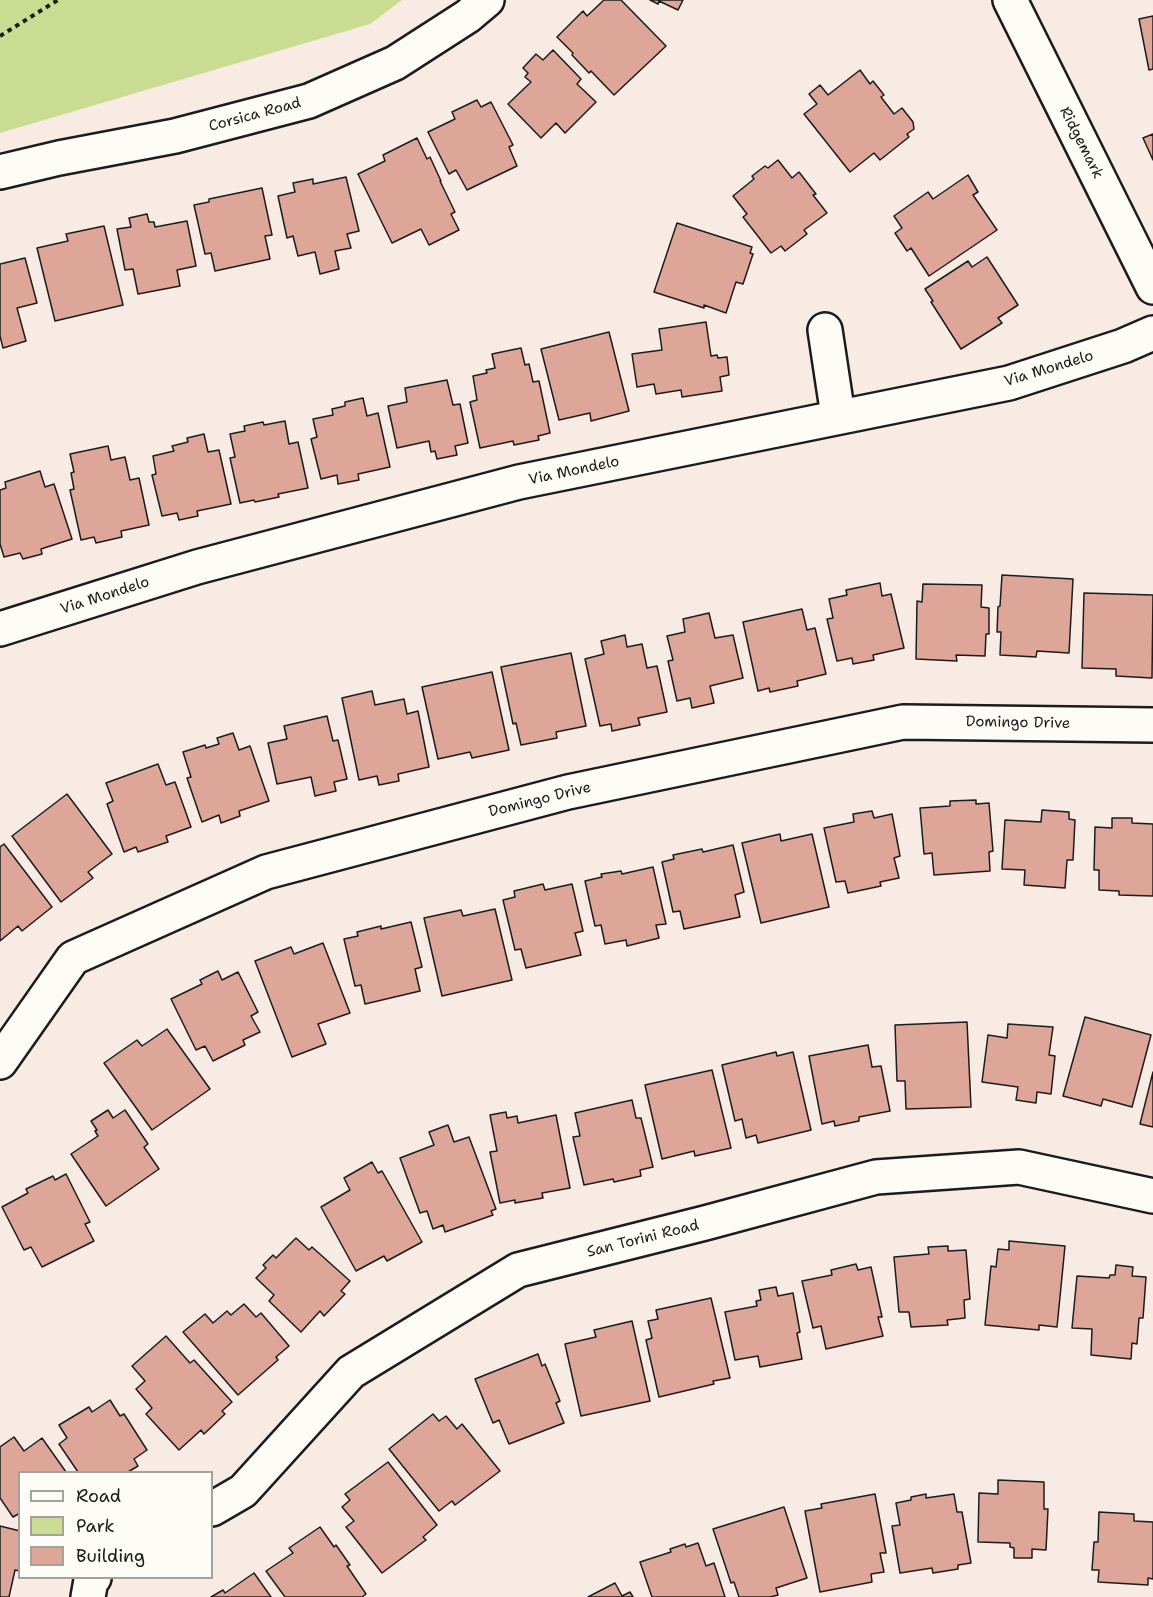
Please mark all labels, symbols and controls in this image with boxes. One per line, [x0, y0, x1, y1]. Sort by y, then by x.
street label: Corsica Road [207, 94, 303, 136]
street label: Ridgemark [1055, 104, 1107, 182]
street label: Via Mondelo [1002, 347, 1096, 391]
street label: Via Mondelo [527, 453, 621, 489]
street label: Via Mondelo [58, 573, 152, 619]
street label: Domingo Drive [965, 713, 1071, 733]
street label: Domingo Drive [487, 779, 593, 821]
street label: San Torini Road [585, 1216, 701, 1262]
legend [18, 1471, 213, 1579]
text: Road [76, 1484, 121, 1508]
text: Park [76, 1514, 115, 1538]
text: Building [76, 1544, 145, 1568]

